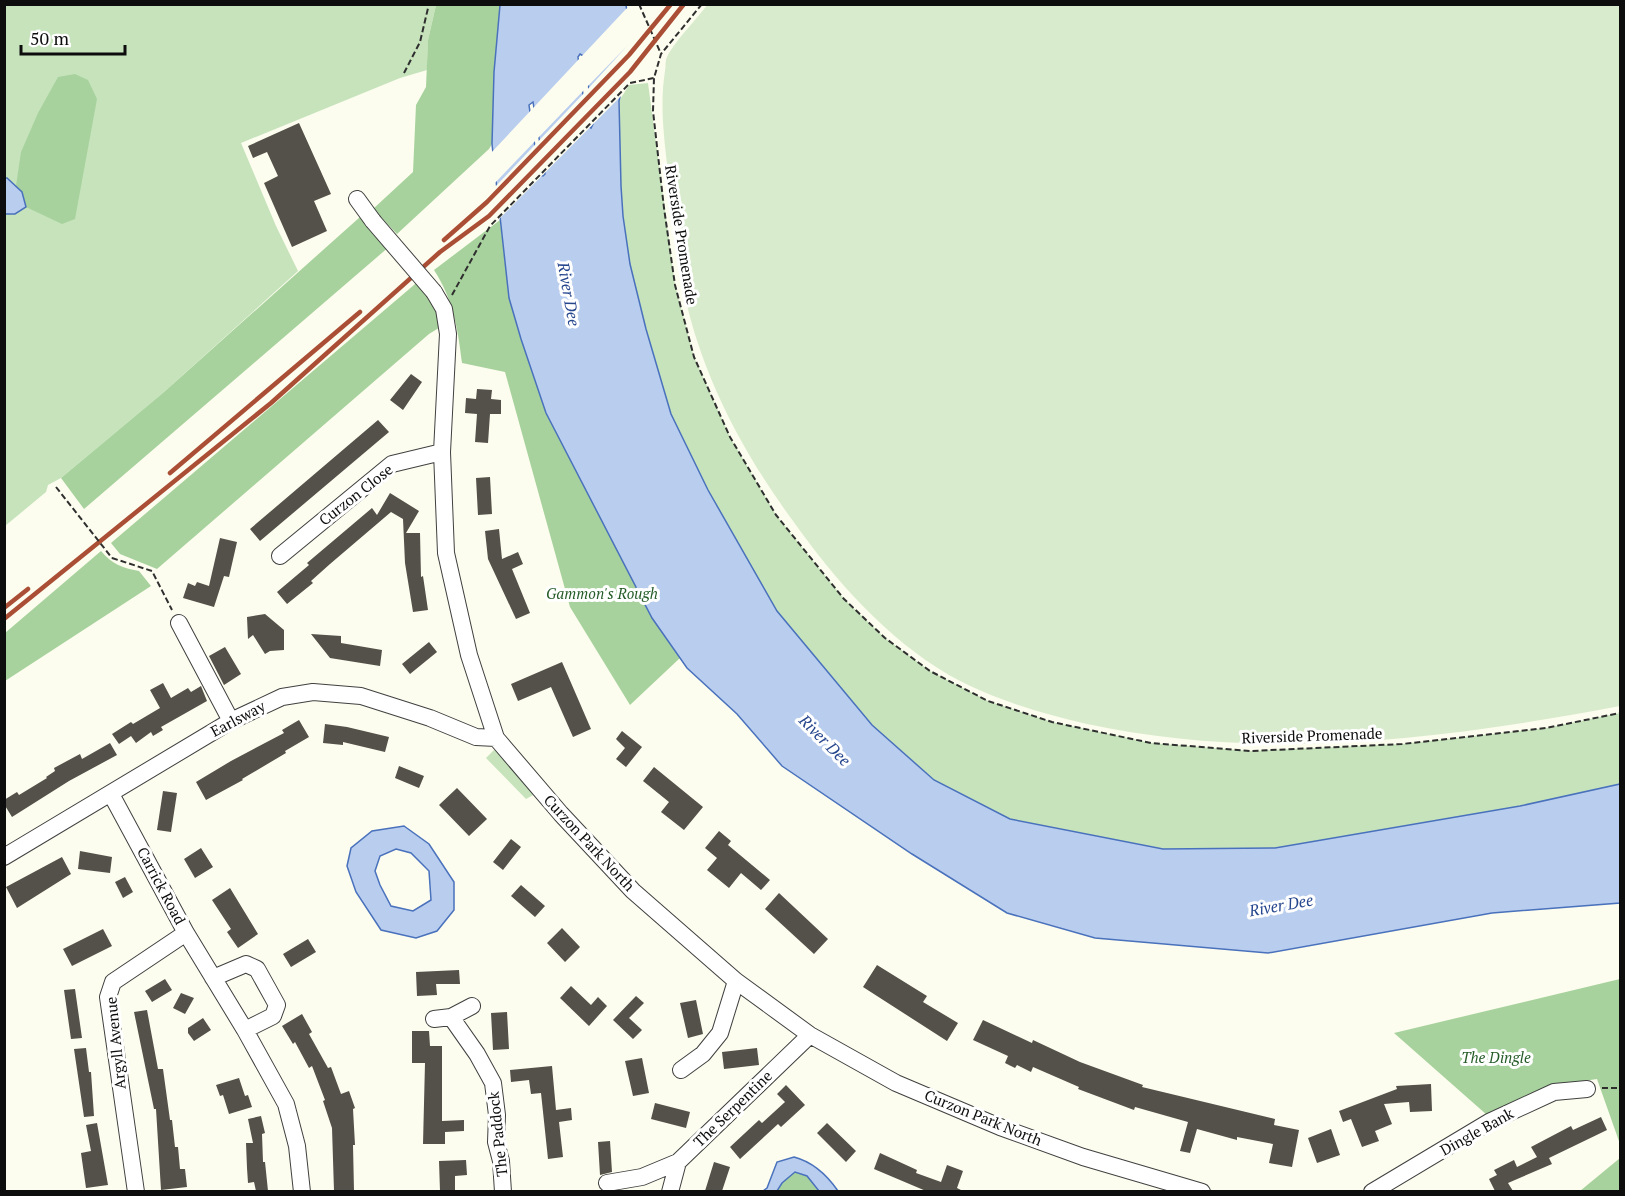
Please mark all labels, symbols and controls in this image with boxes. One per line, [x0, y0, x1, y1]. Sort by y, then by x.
scale bar [21, 18, 124, 56]
text: 50 m [30, 26, 70, 50]
street label: Riverside Promenade [661, 164, 703, 306]
water label: River Dee [552, 259, 585, 328]
street label: Curzon Close [314, 459, 396, 529]
park label: Gammon's Rough [546, 583, 658, 603]
street label: Earlsway [207, 695, 269, 741]
water label: River Dee [794, 709, 856, 771]
street label: Riverside Promenade [1241, 723, 1383, 747]
street label: Curzon Park North [540, 790, 640, 895]
street label: Carrick Road [133, 843, 191, 928]
water label: River Dee [1246, 889, 1315, 922]
street label: Argyll Avenue [100, 996, 130, 1090]
park label: The Dingle [1461, 1047, 1531, 1067]
street label: The Serpentine [689, 1066, 776, 1151]
street label: Curzon Park North [922, 1084, 1045, 1150]
street label: The Paddock [483, 1090, 511, 1178]
street label: Dingle Bank [1436, 1103, 1517, 1160]

